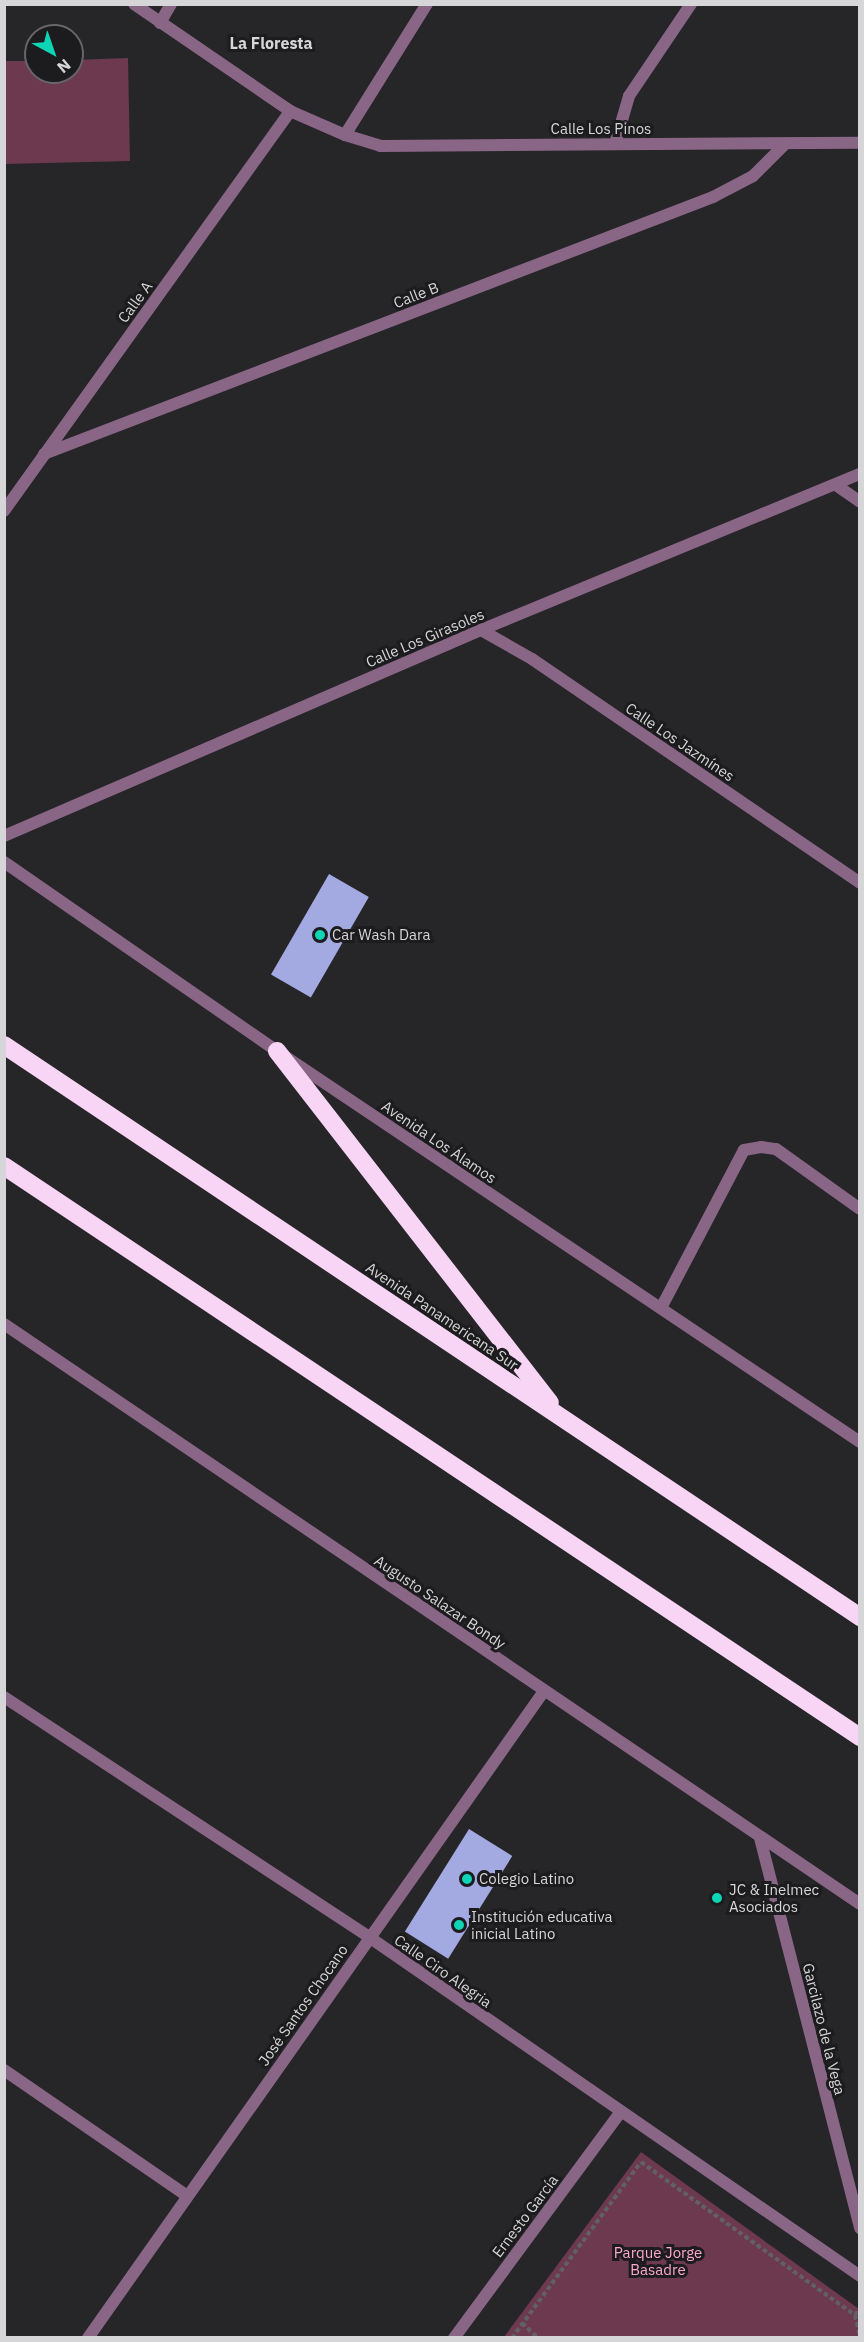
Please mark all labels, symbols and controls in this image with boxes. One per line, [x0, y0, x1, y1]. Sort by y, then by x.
north arrow [24, 24, 84, 84]
district label: La Floresta [229, 33, 313, 53]
text: N [53, 55, 75, 78]
street label: Calle Los Pinos [551, 120, 651, 138]
street label: Calle A [114, 278, 156, 326]
street label: Calle B [391, 278, 441, 312]
street label: Calle Los Girasoles [363, 605, 487, 671]
street label: Calle Los Jazmínes [622, 699, 738, 785]
place label: Car Wash Dara [332, 926, 430, 944]
marker: Car Wash Dara [313, 928, 327, 942]
street label: Avenida Los Álamos [378, 1097, 500, 1187]
street label: Avenida Panamericana Sur [362, 1258, 522, 1374]
street label: Augusto Salazar Bondy [371, 1551, 509, 1653]
place label: Colegio Latino [479, 1870, 574, 1888]
marker: Colegio Latino [460, 1872, 474, 1886]
place label: JC & Inelmec Asociados [729, 1880, 819, 1915]
marker: JC & Inelmec Asociados [710, 1891, 724, 1905]
place label: Institución educativa inicial Latino [471, 1907, 613, 1942]
marker: Institución educativa inicial Latino [452, 1918, 466, 1932]
street label: Calle Ciro Alegria [391, 1931, 495, 2011]
street label: José Santos Chocano [254, 1941, 352, 2069]
street label: Garcilazo de la Vega [799, 1961, 849, 2097]
street label: Ernesto García [488, 2171, 562, 2261]
park label: Parque Jorge Basadre [614, 2243, 702, 2278]

